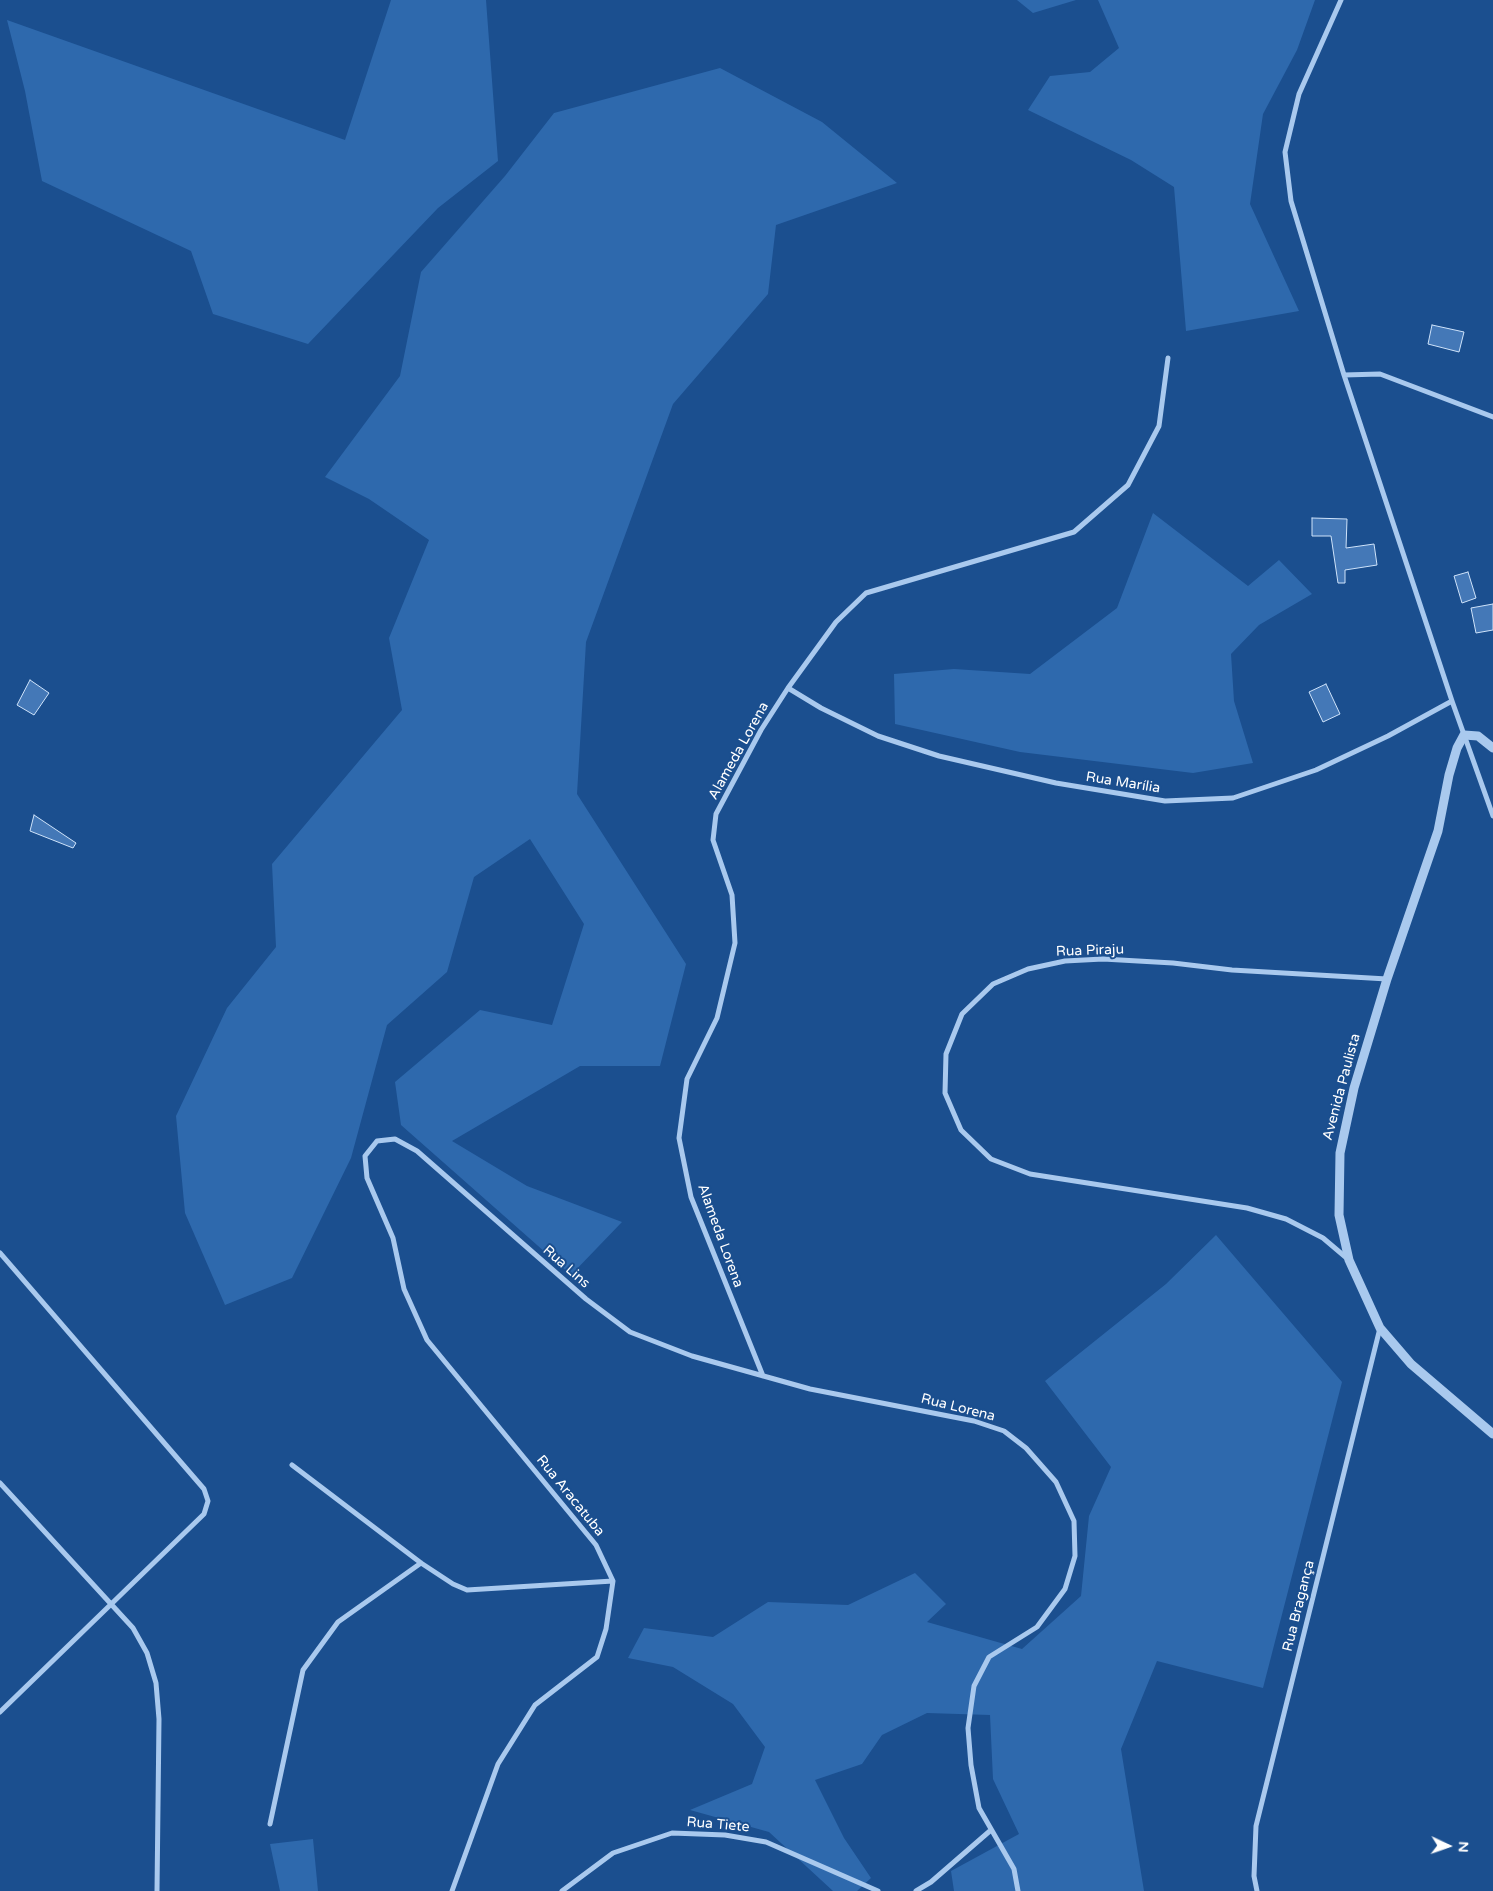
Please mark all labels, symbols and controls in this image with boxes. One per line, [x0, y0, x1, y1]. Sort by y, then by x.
street label: Alameda Lorena [705, 699, 773, 803]
street label: Rua Marília [1085, 769, 1161, 797]
street label: Rua Piraju [1056, 941, 1124, 961]
street label: Avenida Paulista [1320, 1032, 1364, 1142]
street label: Alameda Lorena [693, 1182, 747, 1290]
street label: Rua Lins [539, 1242, 593, 1292]
street label: Rua Lorena [919, 1391, 997, 1425]
street label: Rua Aracatuba [532, 1452, 608, 1540]
street label: Rua Bragança [1280, 1559, 1318, 1653]
street label: Rua Tiete [686, 1814, 750, 1836]
north arrow [1423, 1821, 1473, 1871]
text: N [1455, 1841, 1472, 1853]

